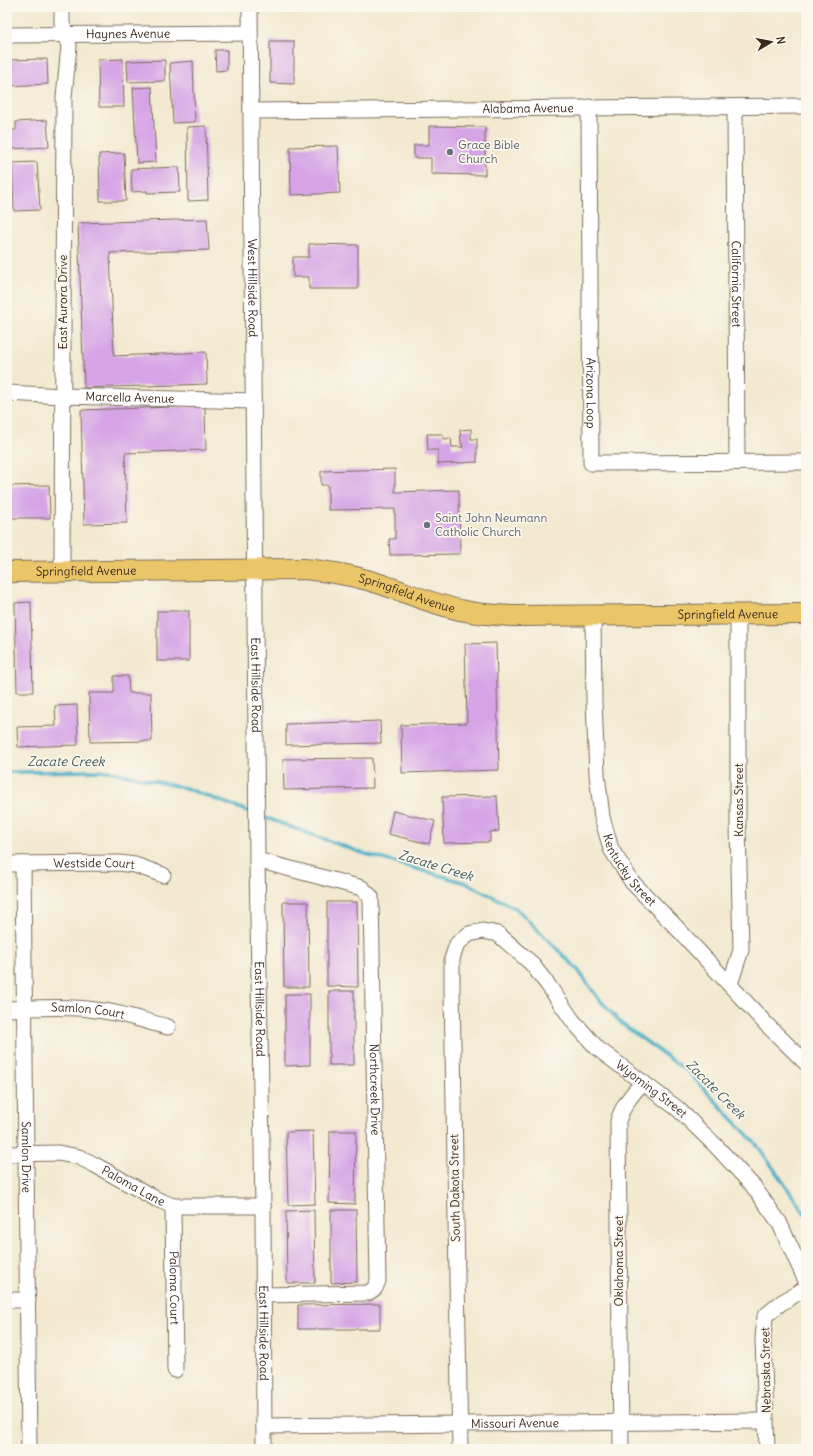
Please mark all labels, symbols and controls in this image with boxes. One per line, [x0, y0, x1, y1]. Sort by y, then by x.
north arrow [751, 22, 791, 62]
street label: Haynes Avenue [86, 26, 170, 41]
text: N [773, 35, 788, 45]
street label: Alabama Avenue [482, 100, 574, 116]
place label: Grace Bible Church [458, 137, 520, 166]
marker: Grace Bible Church [445, 147, 455, 157]
street label: West Hillside Road [245, 239, 261, 337]
street label: California Street [729, 240, 744, 328]
street label: East Aurora Drive [55, 254, 70, 350]
street label: Arizona Loop [583, 357, 599, 429]
street label: Marcella Avenue [85, 389, 175, 406]
place label: Saint John Neumann Catholic Church [435, 510, 547, 539]
marker: Saint John Neumann Catholic Church [422, 520, 432, 530]
street label: Springfield Avenue [36, 563, 136, 579]
street label: Springfield Avenue [357, 570, 457, 616]
street label: Springfield Avenue [677, 606, 778, 622]
street label: East Hillside Road [248, 637, 264, 733]
water label: Zacate Creek [28, 753, 106, 770]
street label: Kansas Street [731, 763, 746, 837]
street label: Kentucky Street [600, 832, 659, 909]
water label: Zacate Creek [397, 846, 476, 885]
street label: Westside Court [53, 855, 136, 872]
street label: East Hillside Road [252, 961, 268, 1057]
street label: Samlon Court [51, 1000, 126, 1022]
street label: Northcreek Drive [367, 1044, 383, 1136]
water label: Zacate Creek [682, 1056, 750, 1123]
street label: Wyoming Street [613, 1057, 691, 1121]
street label: Samlon Drive [19, 1121, 34, 1193]
street label: South Dakota Street [446, 1134, 463, 1242]
street label: Paloma Lane [99, 1162, 167, 1209]
street label: Oklahoma Street [611, 1216, 626, 1306]
street label: Paloma Court [167, 1251, 182, 1325]
street label: East Hillside Road [256, 1285, 272, 1381]
street label: Nebraska Street [757, 1327, 774, 1413]
street label: Missouri Avenue [471, 1415, 559, 1431]

